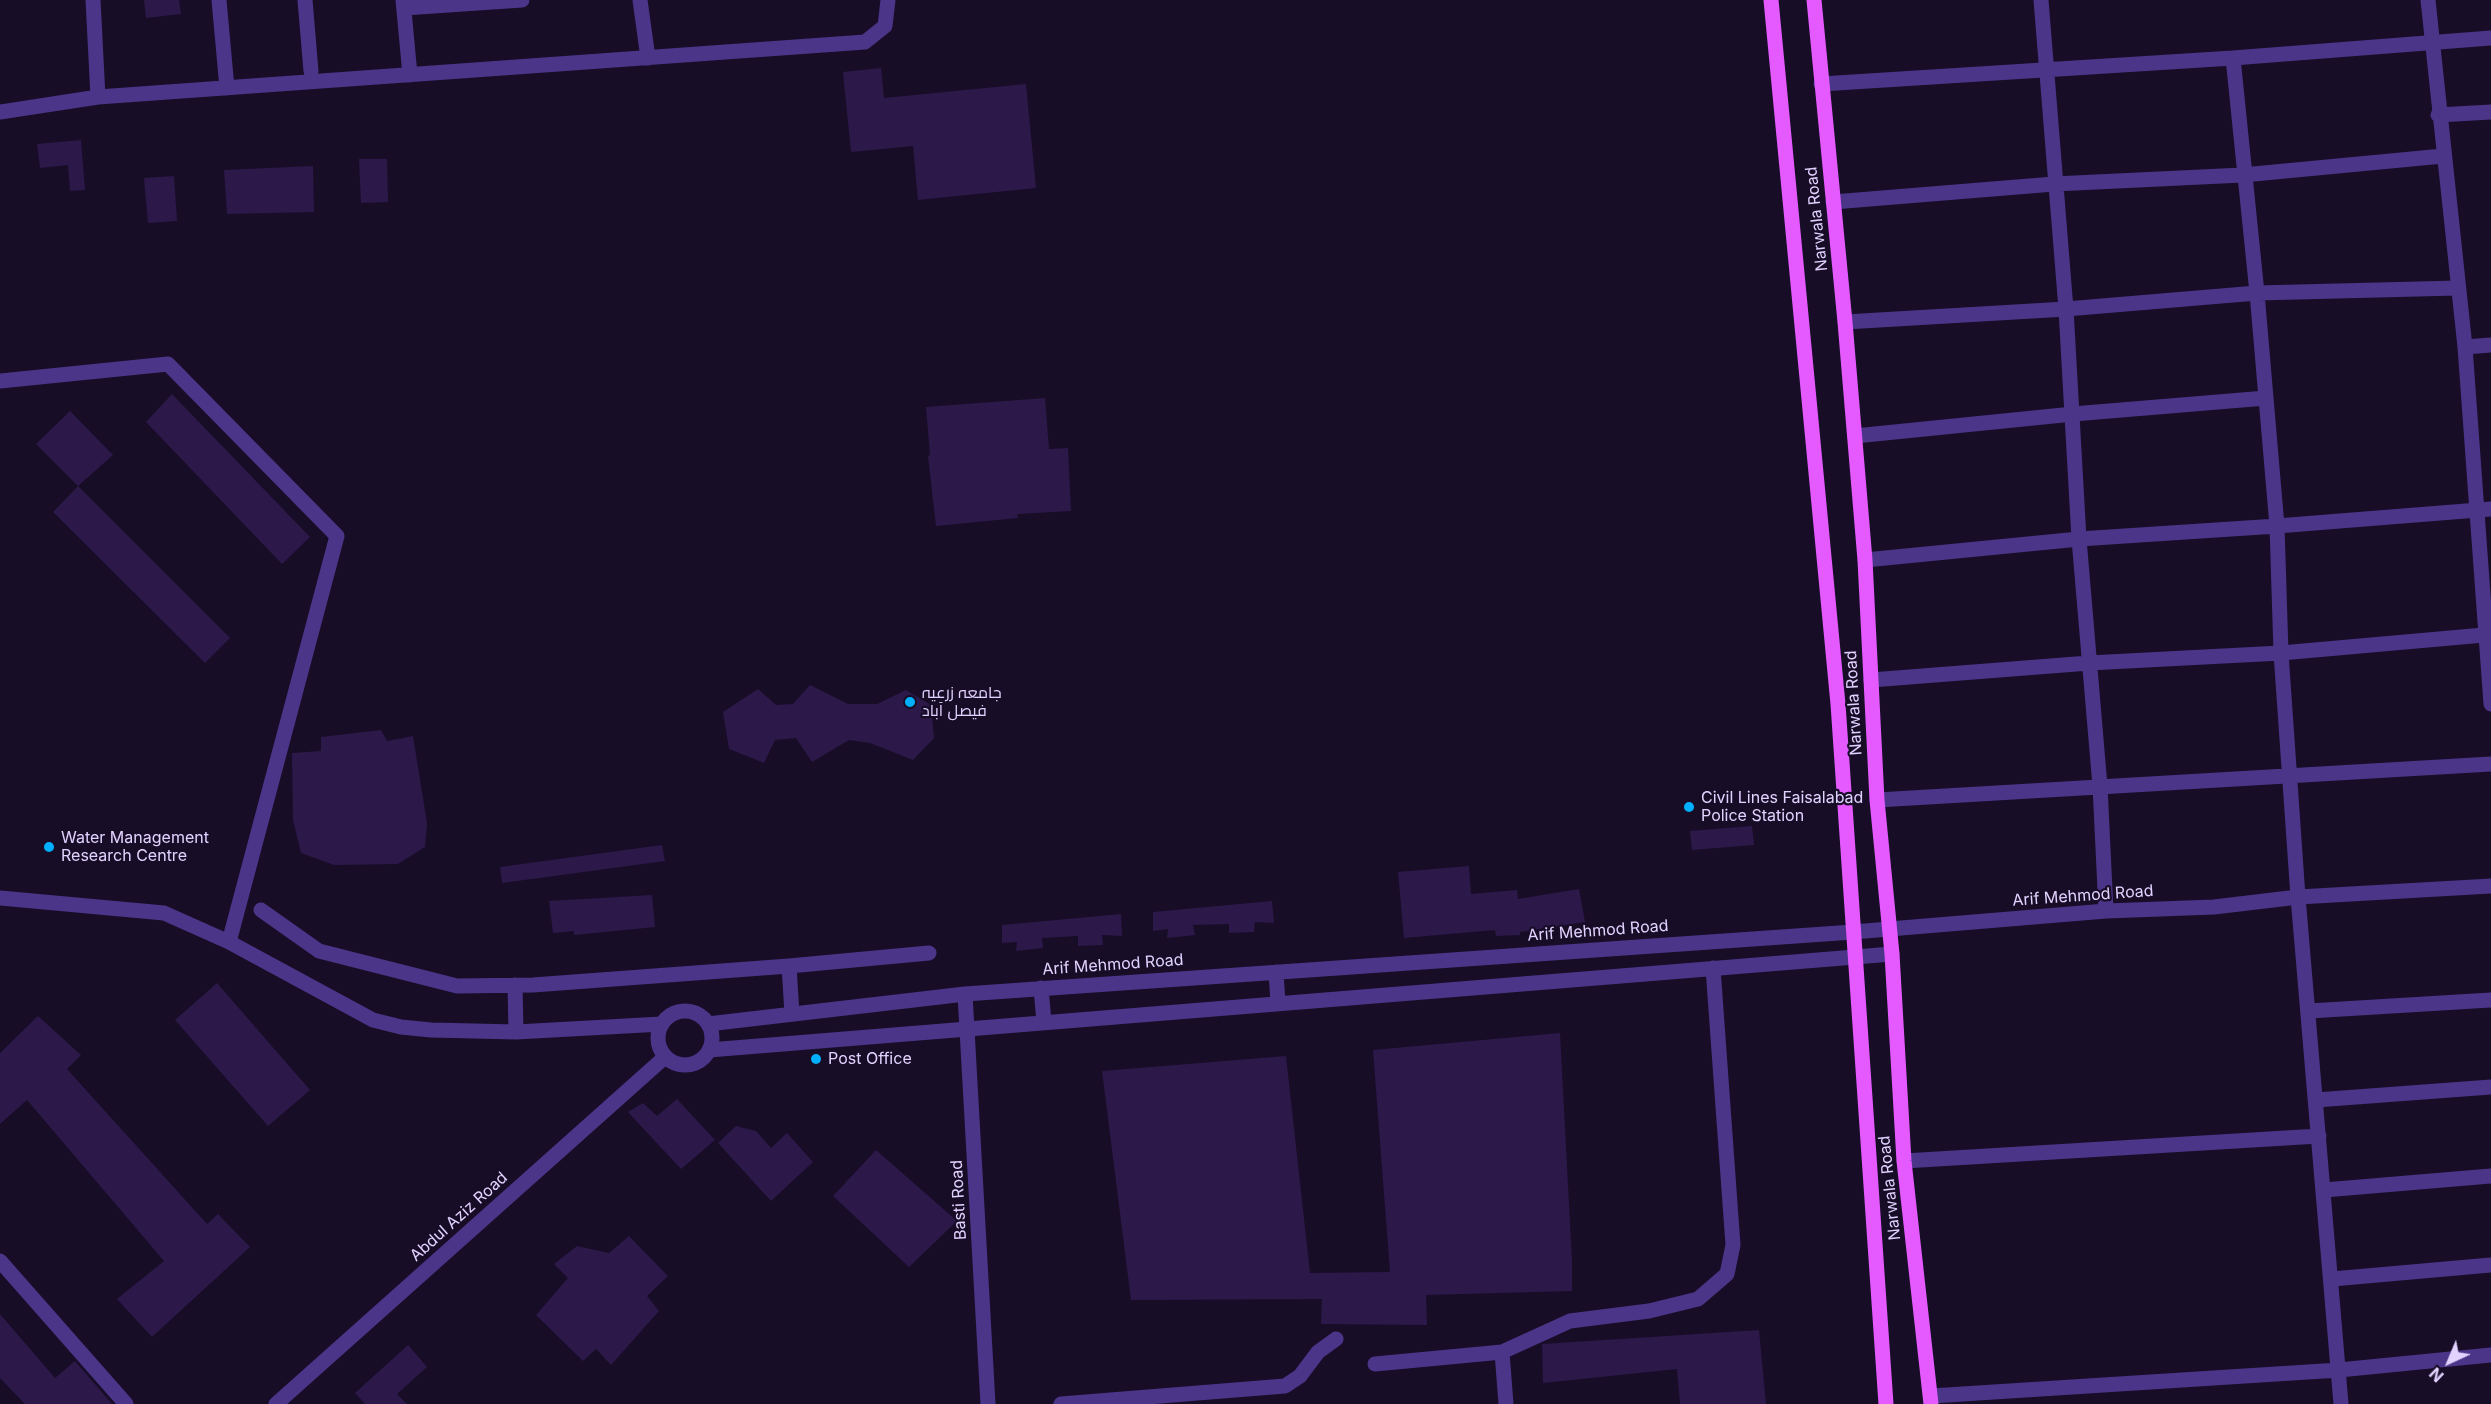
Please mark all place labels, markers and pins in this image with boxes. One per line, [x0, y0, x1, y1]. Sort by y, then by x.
place label: جامعہ زرعیہ فیصل آباد [922, 683, 1002, 721]
marker: جامعہ زرعیہ فیصل آباد [903, 695, 917, 709]
place label: Civil Lines Faisalabad Police Station [1701, 788, 1863, 826]
marker: Civil Lines Faisalabad Police Station [1682, 800, 1696, 814]
place label: Water Management Research Centre [61, 828, 209, 866]
marker: Water Management Research Centre [42, 840, 56, 854]
place label: Post Office [828, 1049, 912, 1069]
marker: Post Office [809, 1052, 823, 1066]

